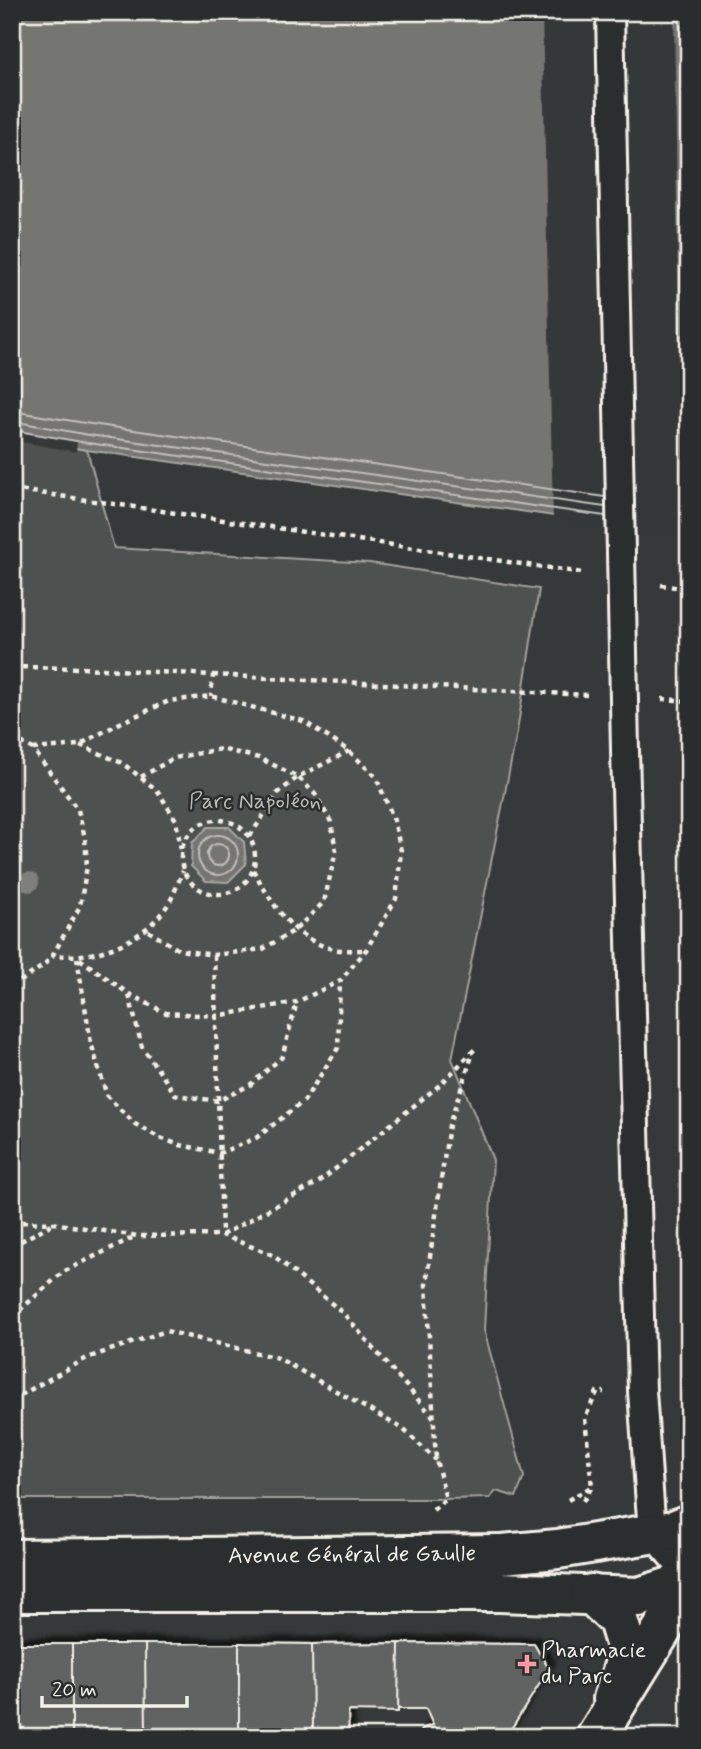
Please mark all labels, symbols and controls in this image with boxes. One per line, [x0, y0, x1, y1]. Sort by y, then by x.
park label: Parc Napoléon [189, 787, 321, 817]
street label: Avenue Général de Gaulle [228, 1539, 476, 1572]
place label: Pharmacie du Parc [541, 1636, 646, 1692]
marker: Pharmacie du Parc [519, 1656, 535, 1672]
scale bar [42, 1665, 187, 1709]
text: 20 m [52, 1676, 97, 1704]

